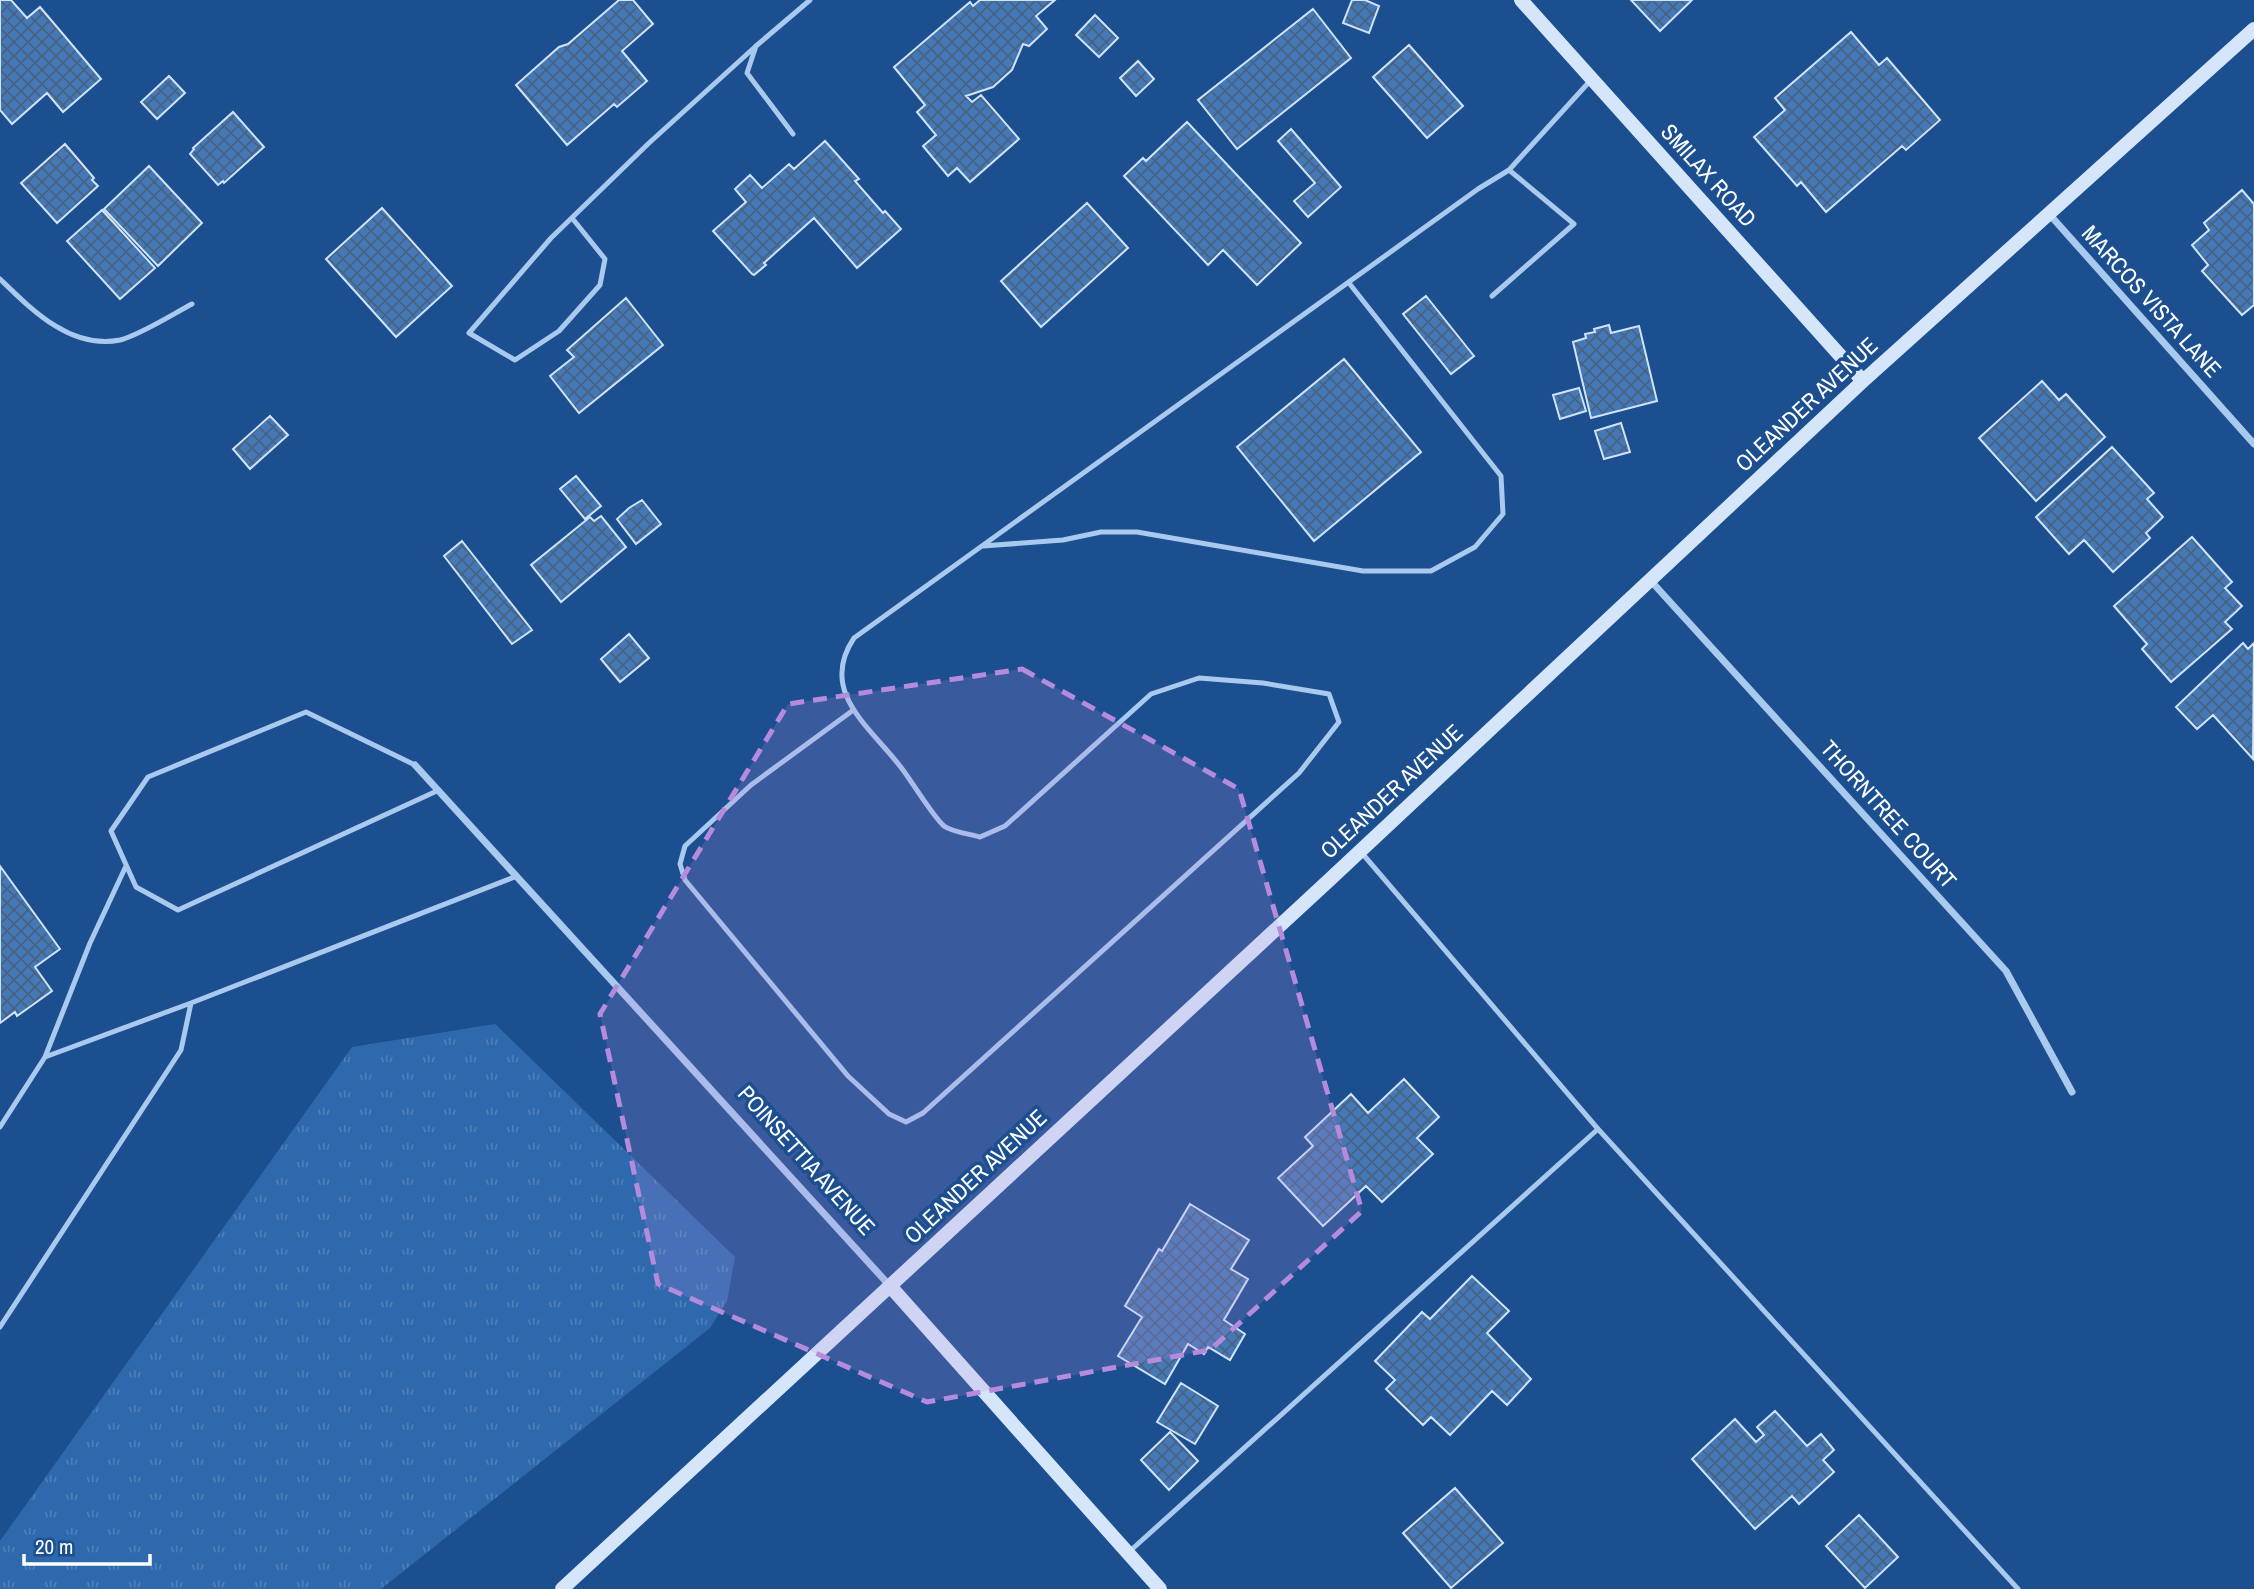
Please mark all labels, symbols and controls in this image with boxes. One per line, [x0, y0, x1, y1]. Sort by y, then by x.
street label: SMILAX ROAD [1654, 117, 1764, 233]
street label: MARCOS VISTA LANE [2075, 218, 2229, 384]
street label: OLEANDER AVENUE [1728, 330, 1884, 478]
street label: OLEANDER AVENUE [1313, 717, 1469, 865]
street label: THORNTREE COURT [1814, 733, 1964, 895]
street label: POINSETTIA AVENUE [731, 1078, 883, 1242]
street label: OLEANDER AVENUE [897, 1102, 1053, 1250]
scale bar [24, 1522, 150, 1566]
text: 20 m [35, 1532, 73, 1561]

